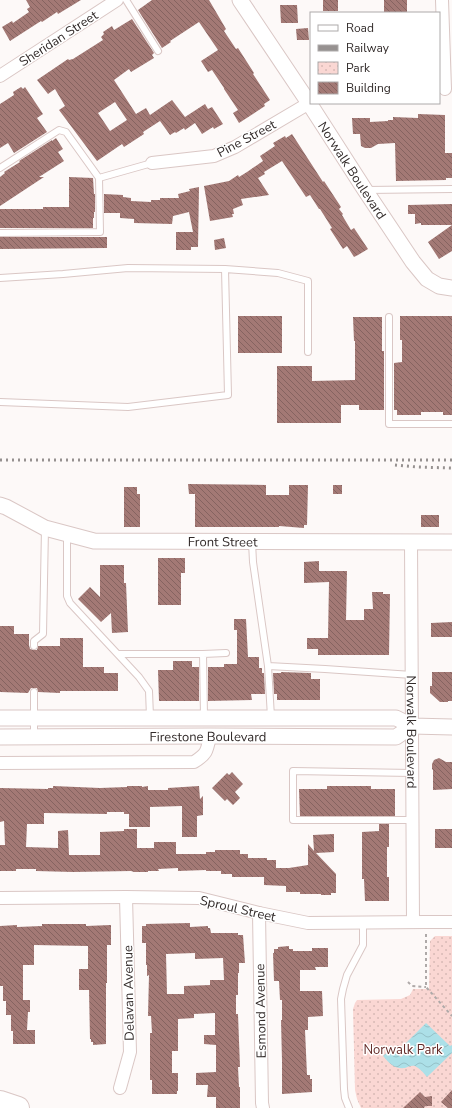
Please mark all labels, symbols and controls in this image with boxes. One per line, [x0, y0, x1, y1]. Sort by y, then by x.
street label: Sheridan Street [16, 6, 102, 71]
legend [310, 12, 440, 104]
text: Road [346, 20, 374, 36]
text: Railway [346, 40, 390, 56]
text: Park [346, 60, 371, 76]
text: Building [346, 80, 391, 96]
street label: Pine Street [214, 116, 280, 162]
street label: Norwalk Boulevard [313, 118, 390, 223]
street label: Front Street [188, 533, 258, 551]
street label: Norwalk Boulevard [402, 675, 420, 789]
street label: Firestone Boulevard [150, 728, 266, 746]
street label: Sproul Street [198, 892, 278, 927]
street label: Delavan Avenue [119, 945, 139, 1041]
street label: Esmond Avenue [251, 963, 271, 1058]
park label: Norwalk Park [363, 1041, 443, 1059]

